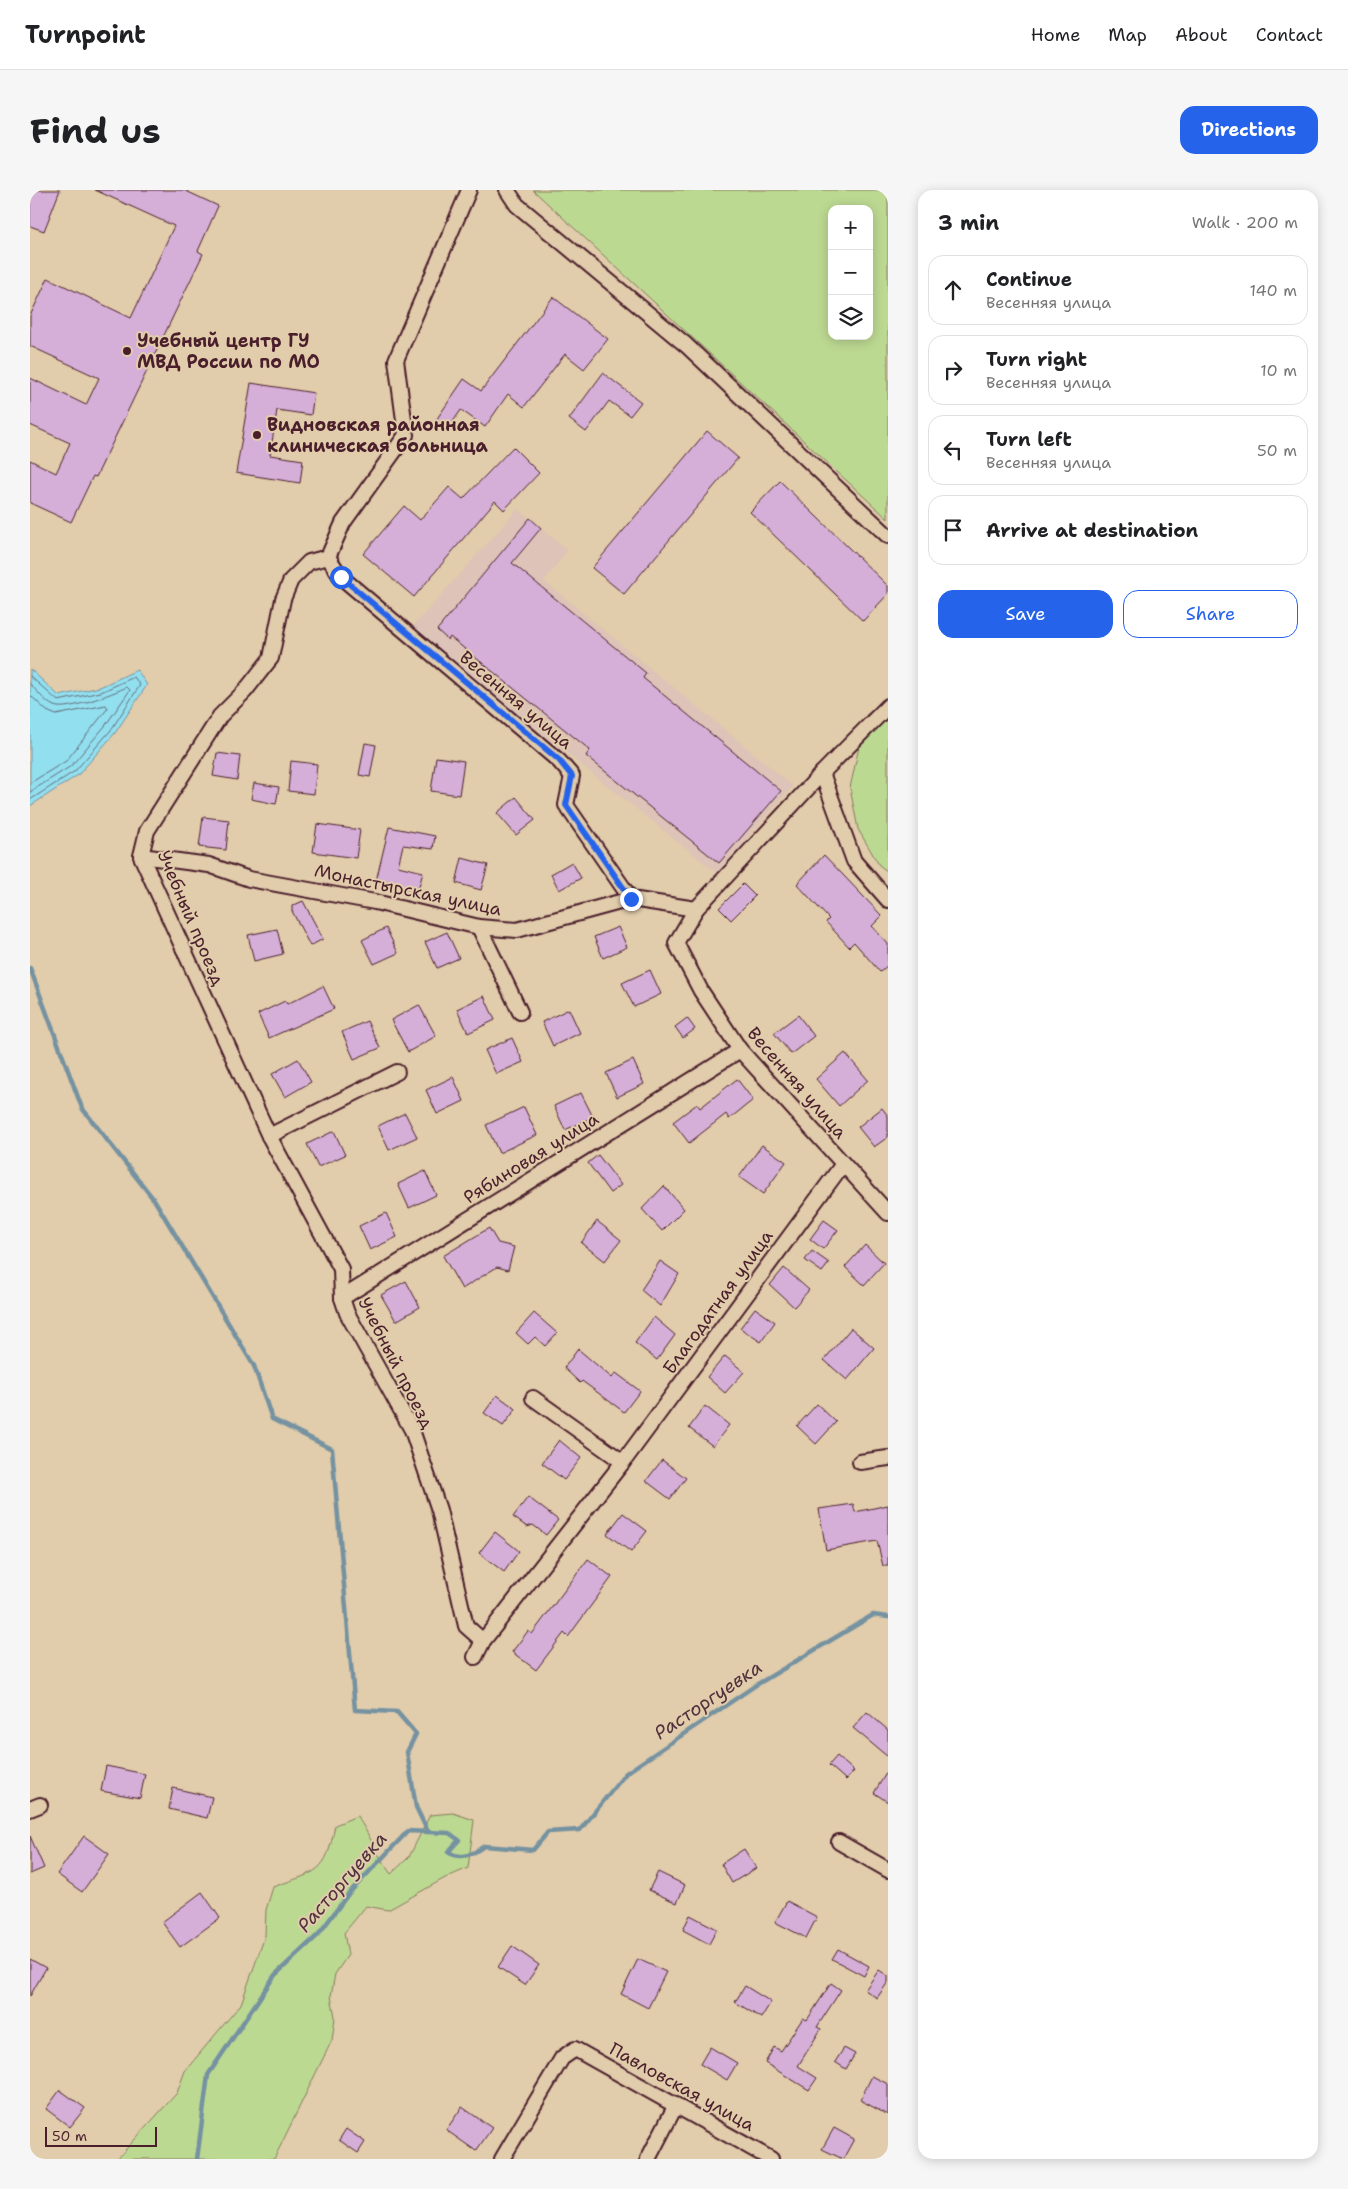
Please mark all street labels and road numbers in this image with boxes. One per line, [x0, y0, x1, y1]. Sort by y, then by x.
street label: Весенняя улица [454, 646, 578, 754]
street label: Учебный проезд [152, 847, 231, 990]
street label: Монастырская улица [312, 858, 504, 922]
street label: Весенняя улица [742, 1022, 852, 1144]
street label: Рябиновая улица [459, 1107, 603, 1209]
street label: Благодатная улица [657, 1225, 779, 1379]
street label: Учебный проезд [352, 1293, 440, 1433]
street label: Павловская улица [605, 2037, 759, 2137]

